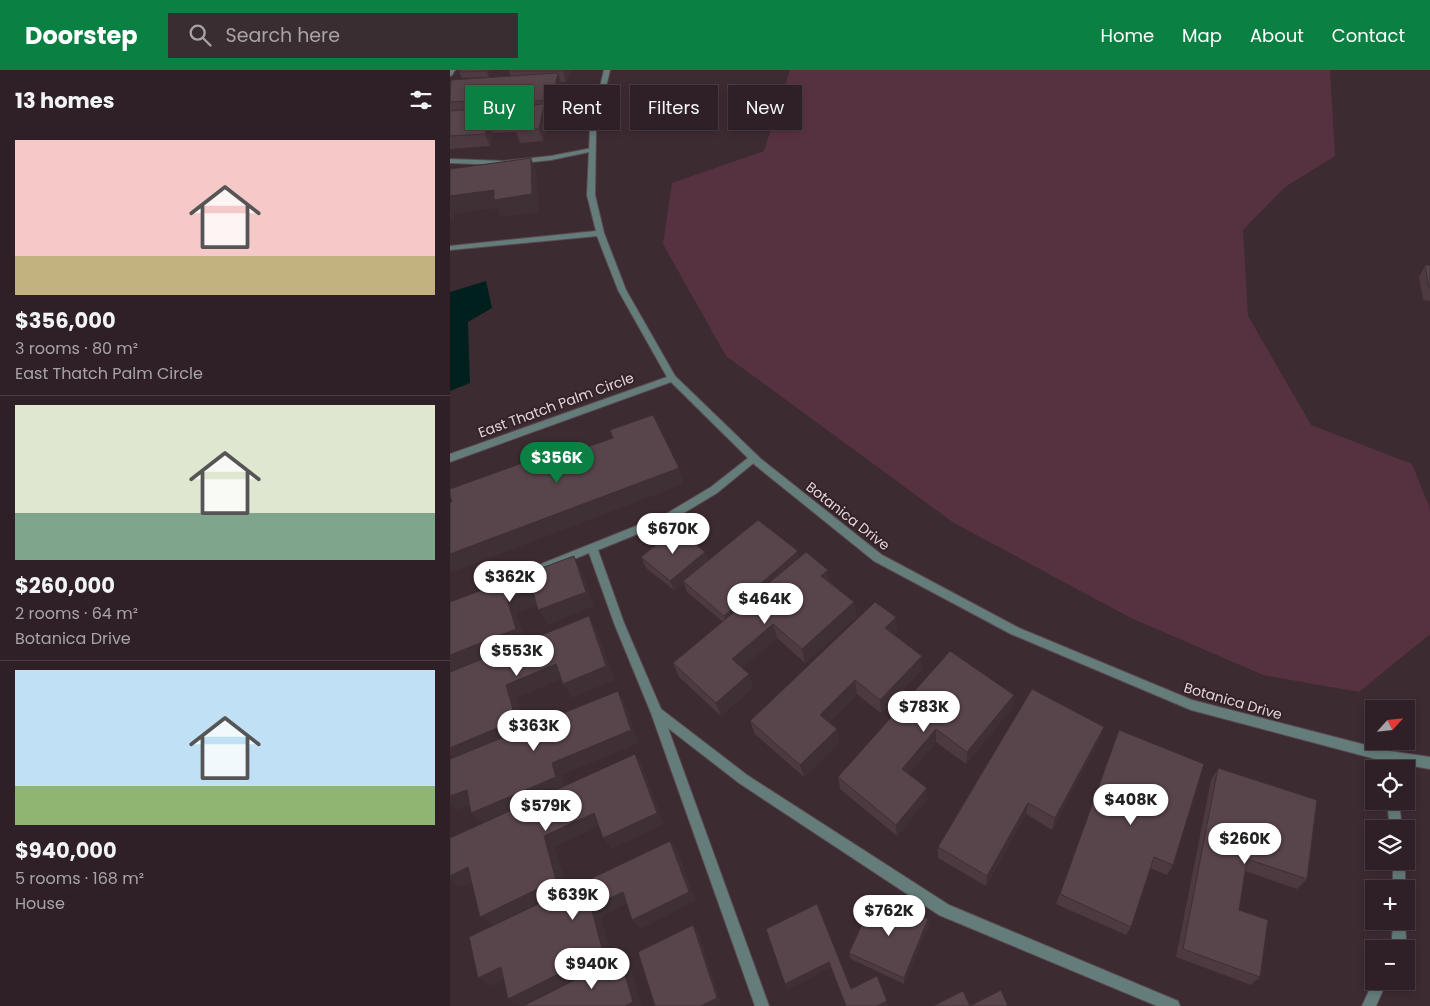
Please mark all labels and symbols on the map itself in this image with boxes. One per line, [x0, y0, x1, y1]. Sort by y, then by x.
street label: East Thatch Palm Circle [475, 367, 637, 443]
pin: $356K [522, 442, 592, 484]
street label: Botanica Drive [802, 477, 894, 555]
pin: $670K [638, 512, 708, 555]
pin: $362K [475, 560, 545, 603]
pin: $464K [730, 582, 800, 625]
pin: $553K [482, 634, 552, 677]
street label: Botanica Drive [1182, 677, 1285, 725]
pin: $783K [889, 690, 959, 733]
north arrow [1365, 700, 1415, 750]
pin: $363K [499, 710, 569, 752]
pin: $408K [1096, 784, 1166, 826]
pin: $579K [511, 790, 581, 832]
pin: $260K [1210, 822, 1280, 865]
pin: $639K [538, 878, 608, 921]
pin: $762K [854, 894, 924, 937]
pin: $940K [557, 948, 627, 990]

